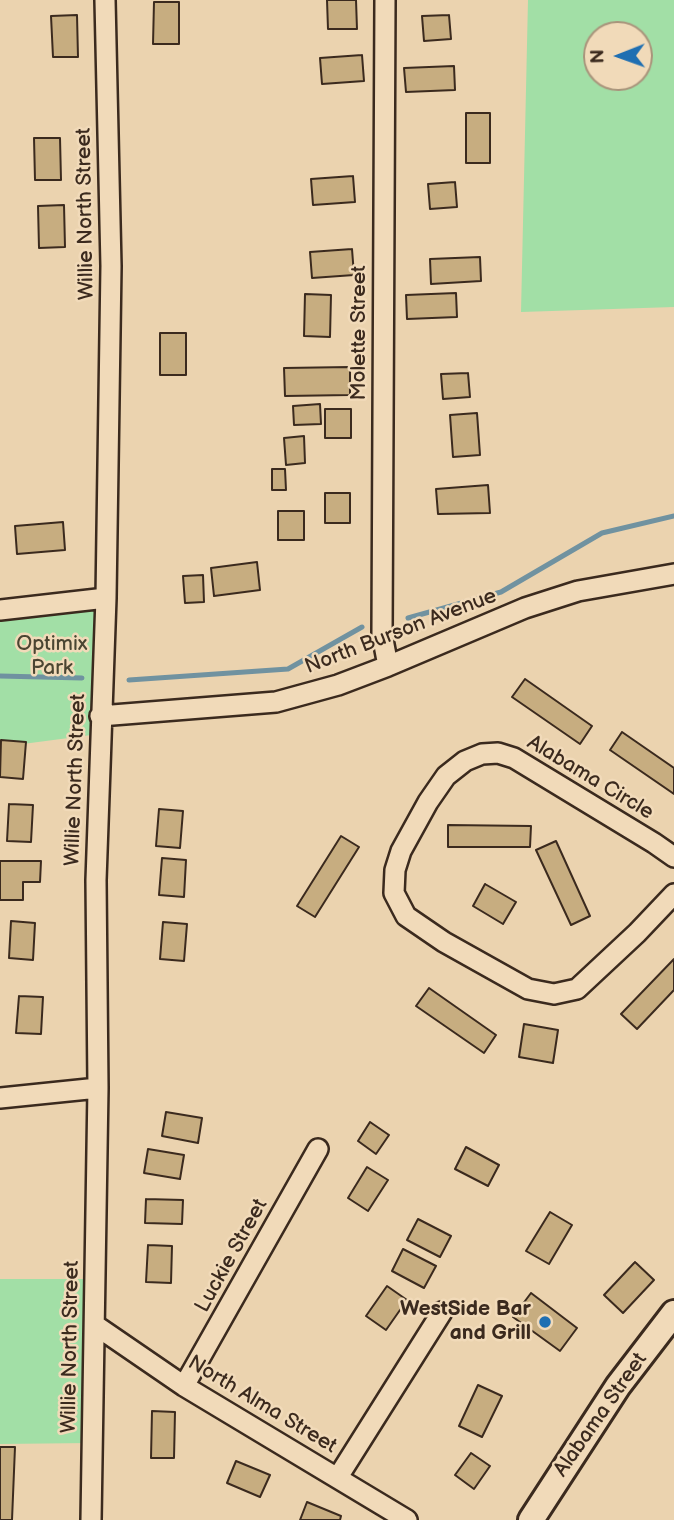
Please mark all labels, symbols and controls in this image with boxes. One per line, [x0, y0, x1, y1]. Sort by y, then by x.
north arrow [583, 21, 653, 91]
text: N [587, 49, 610, 64]
street label: Willie North Street [72, 128, 100, 300]
street label: Molette Street [347, 265, 373, 401]
street label: North Burson Avenue [302, 584, 500, 680]
park label: Optimix Park [16, 632, 88, 682]
street label: Willie North Street [60, 693, 92, 867]
street label: Alabama Circle [522, 730, 658, 826]
street label: Luckie Street [190, 1195, 274, 1317]
street label: Willie North Street [57, 1261, 85, 1433]
place label: WestSide Bar and Grill [400, 1297, 531, 1347]
marker: WestSide Bar and Grill [537, 1314, 553, 1330]
street label: Alabama Street [549, 1348, 653, 1482]
street label: North Alma Street [183, 1351, 341, 1459]

